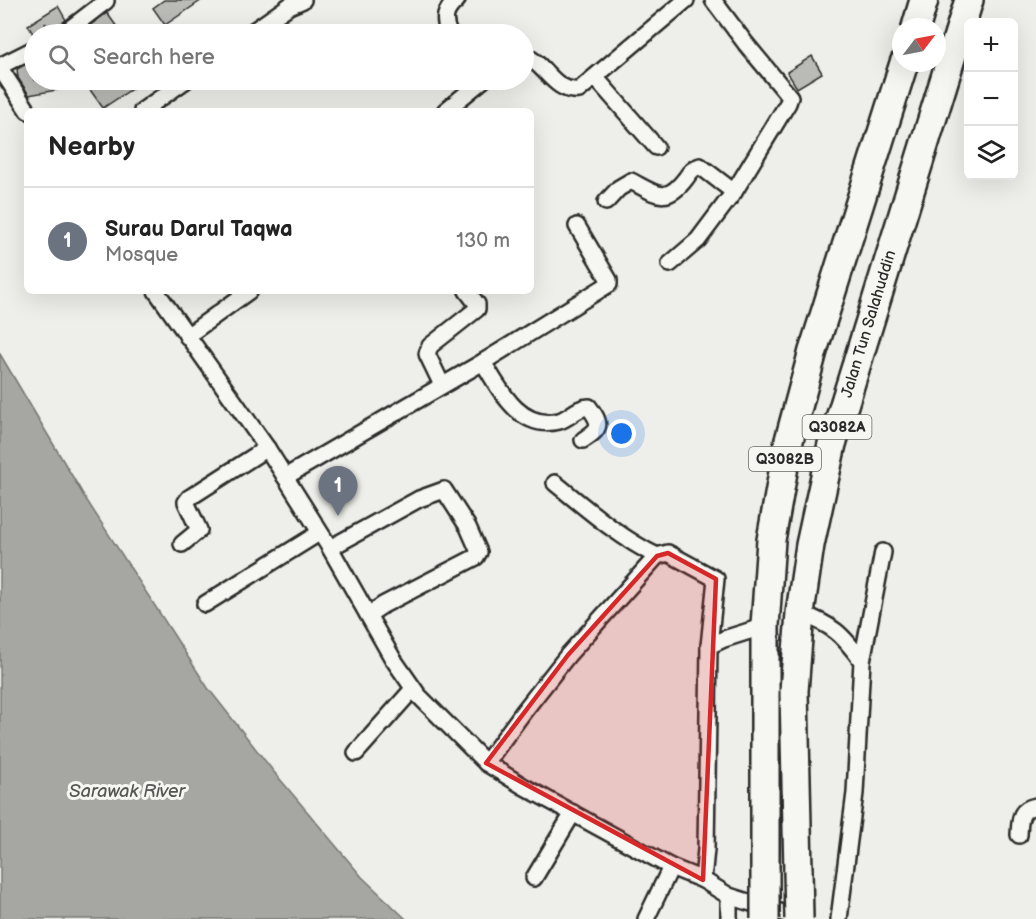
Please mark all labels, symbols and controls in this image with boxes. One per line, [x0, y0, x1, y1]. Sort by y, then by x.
north arrow [892, 18, 946, 72]
map controls [964, 18, 1018, 180]
button: + [964, 18, 1018, 72]
search box [24, 24, 534, 90]
icon: search [45, 41, 78, 74]
text: Search here [93, 44, 215, 71]
button: − [964, 72, 1018, 126]
button: layers [964, 126, 1018, 180]
text: Nearby [48, 132, 135, 163]
text: Surau Darul Taqwa [105, 216, 293, 243]
text: 1 [63, 229, 72, 253]
text: 130 m [456, 229, 510, 253]
text: Mosque [105, 243, 178, 267]
street label: Jalan Tun Salahuddin [838, 248, 900, 400]
road number: Q3082A [802, 415, 872, 439]
your location [607, 419, 636, 448]
road number: Q3082B [749, 447, 821, 471]
pin: 1 [318, 466, 358, 516]
water label: Sarawak River [69, 781, 186, 802]

